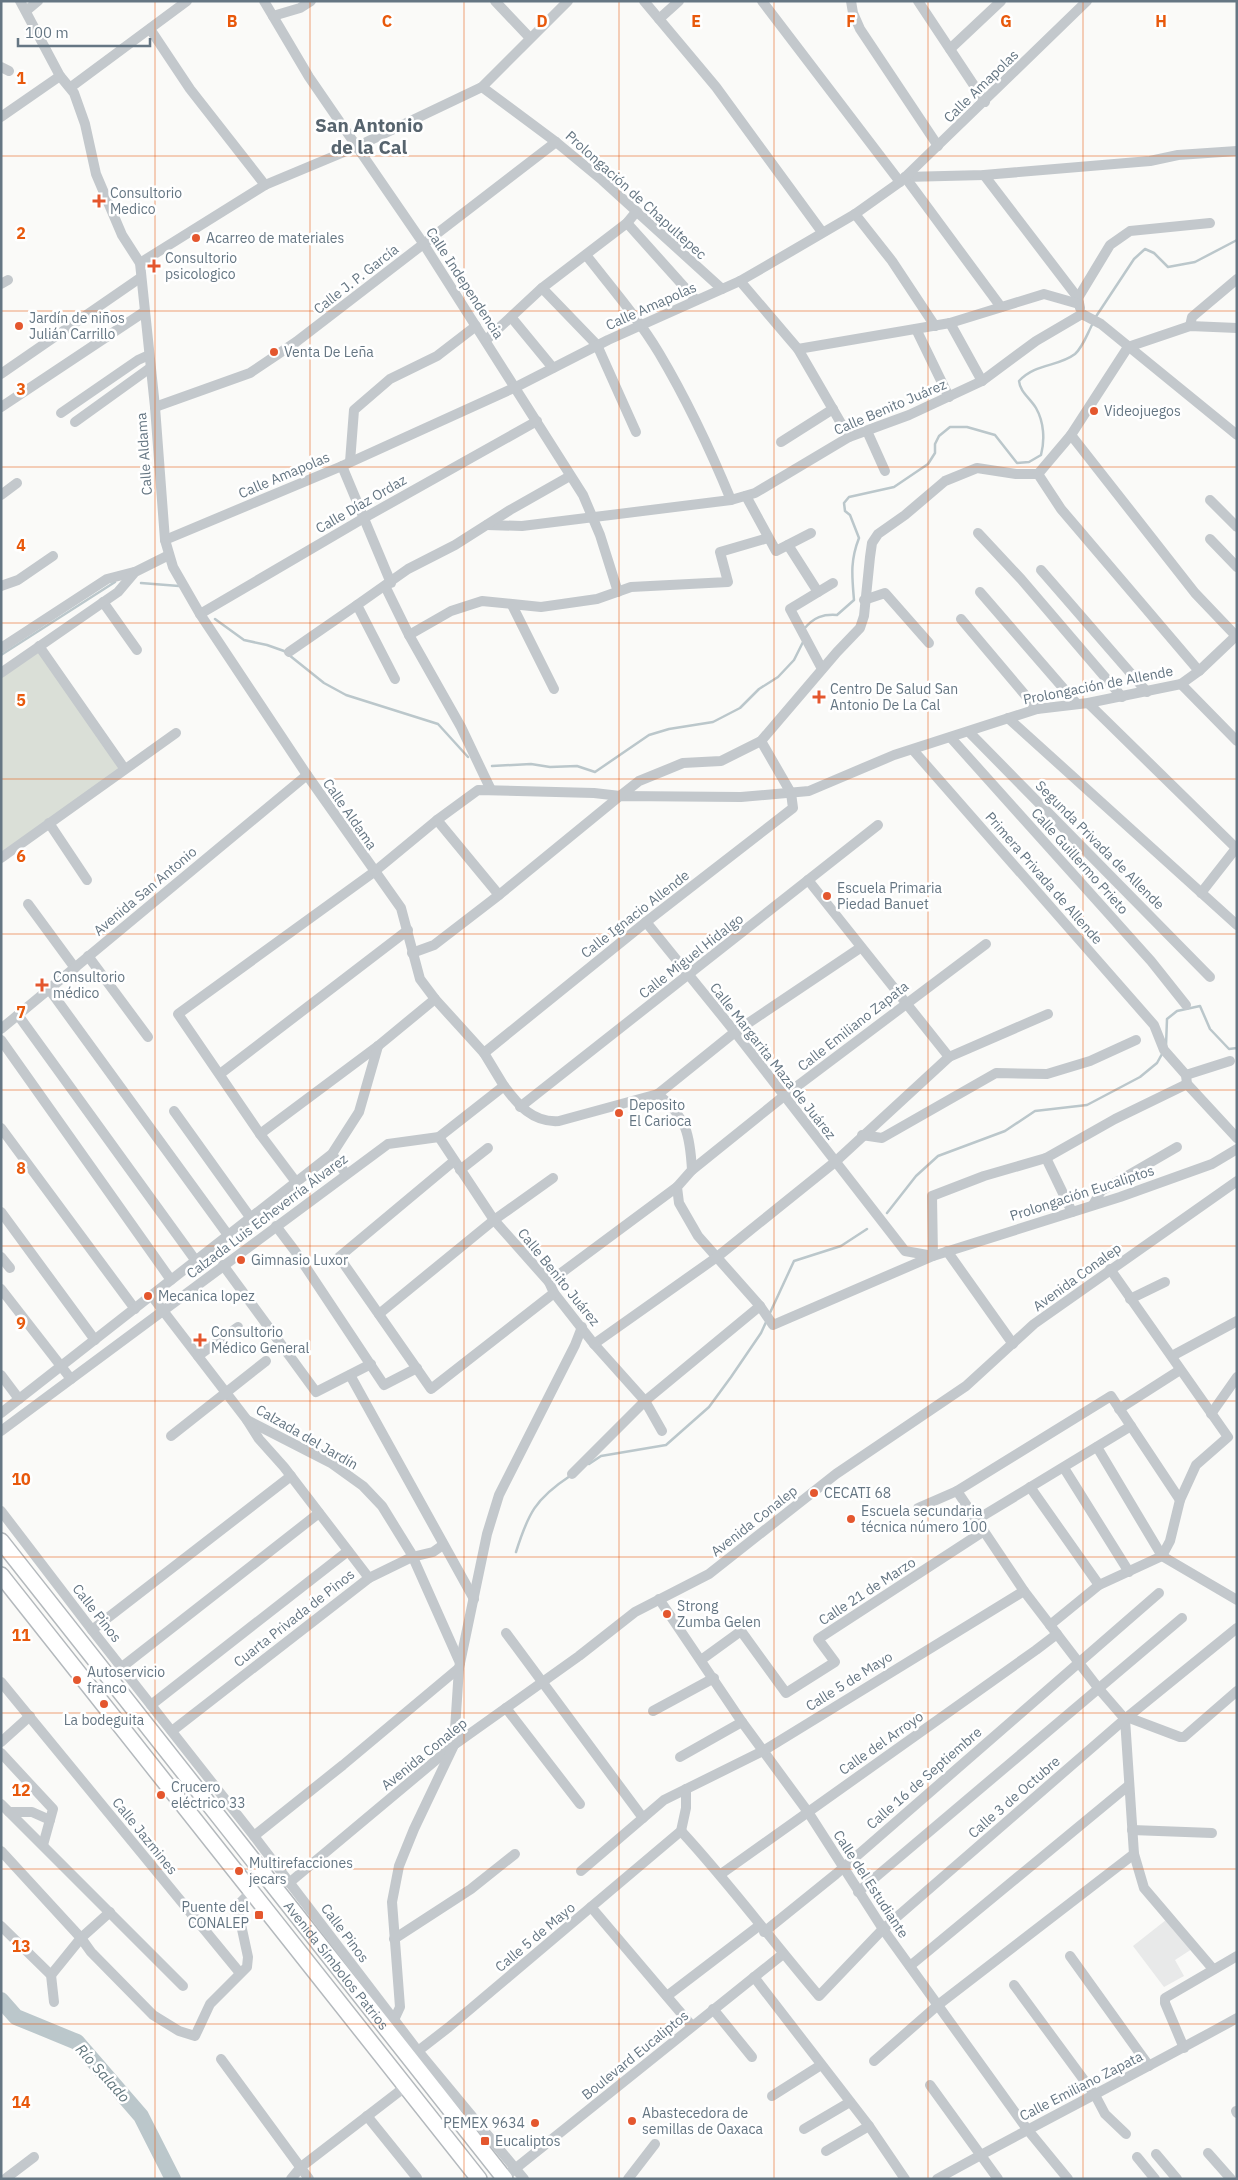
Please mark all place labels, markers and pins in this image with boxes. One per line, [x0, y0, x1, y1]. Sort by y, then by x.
place label: Consultorio Medico [110, 184, 182, 218]
marker: Consultorio Medico [92, 194, 106, 208]
place label: Acarreo de materiales [206, 229, 344, 247]
marker: Acarreo de materiales [190, 232, 202, 244]
place label: Consultorio psicologico [165, 249, 237, 283]
marker: Consultorio psicologico [147, 259, 161, 273]
place label: Jardín de niños Julián Carrillo [29, 309, 125, 343]
marker: Jardín de niños Julián Carrillo [13, 320, 25, 332]
place label: Venta De Leña [284, 343, 374, 361]
marker: Venta De Leña [268, 346, 280, 358]
place label: Videojuegos [1104, 402, 1181, 420]
marker: Videojuegos [1088, 405, 1100, 417]
place label: Centro De Salud San Antonio De La Cal [830, 680, 958, 714]
marker: Centro De Salud San Antonio De La Cal [812, 690, 826, 704]
place label: Escuela Primaria Piedad Banuet [837, 879, 943, 913]
marker: Escuela Primaria Piedad Banuet [821, 890, 833, 902]
place label: Consultorio médico [53, 968, 125, 1002]
marker: Consultorio médico [35, 978, 49, 992]
place label: Deposito El Carioca [629, 1096, 692, 1130]
marker: Deposito El Carioca [613, 1107, 625, 1119]
place label: Gimnasio Luxor [251, 1251, 348, 1269]
marker: Gimnasio Luxor [235, 1254, 247, 1266]
place label: Mecanica lopez [158, 1287, 255, 1305]
marker: Mecanica lopez [142, 1290, 154, 1302]
place label: Consultorio Médico General [211, 1323, 309, 1357]
marker: Consultorio Médico General [193, 1333, 207, 1347]
place label: CECATI 68 [824, 1484, 891, 1502]
marker: CECATI 68 [808, 1487, 820, 1499]
place label: Escuela secundaria técnica número 100 [861, 1502, 987, 1536]
marker: Escuela secundaria técnica número 100 [845, 1513, 857, 1525]
place label: Strong Zumba Gelen [677, 1597, 761, 1631]
marker: Strong Zumba Gelen [661, 1608, 673, 1620]
place label: Autoservicio franco [87, 1663, 165, 1697]
marker: Autoservicio franco [71, 1674, 83, 1686]
marker: La bodeguita [98, 1698, 110, 1710]
place label: La bodeguita [64, 1711, 145, 1729]
place label: Crucero eléctrico 33 [171, 1778, 246, 1812]
marker: Crucero eléctrico 33 [155, 1789, 167, 1801]
place label: Multirefacciones jecars [249, 1854, 353, 1888]
marker: Multirefacciones jecars [233, 1865, 245, 1877]
place label: Puente del CONALEP [181, 1898, 249, 1932]
marker: Puente del CONALEP [253, 1909, 265, 1921]
place label: Abastecedora de semillas de Oaxaca [642, 2104, 763, 2138]
place label: PEMEX 9634 [443, 2114, 525, 2132]
marker: Abastecedora de semillas de Oaxaca [626, 2115, 638, 2127]
marker: PEMEX 9634 [529, 2117, 541, 2129]
place label: Eucaliptos [495, 2132, 561, 2150]
marker: Eucaliptos [479, 2135, 491, 2147]

